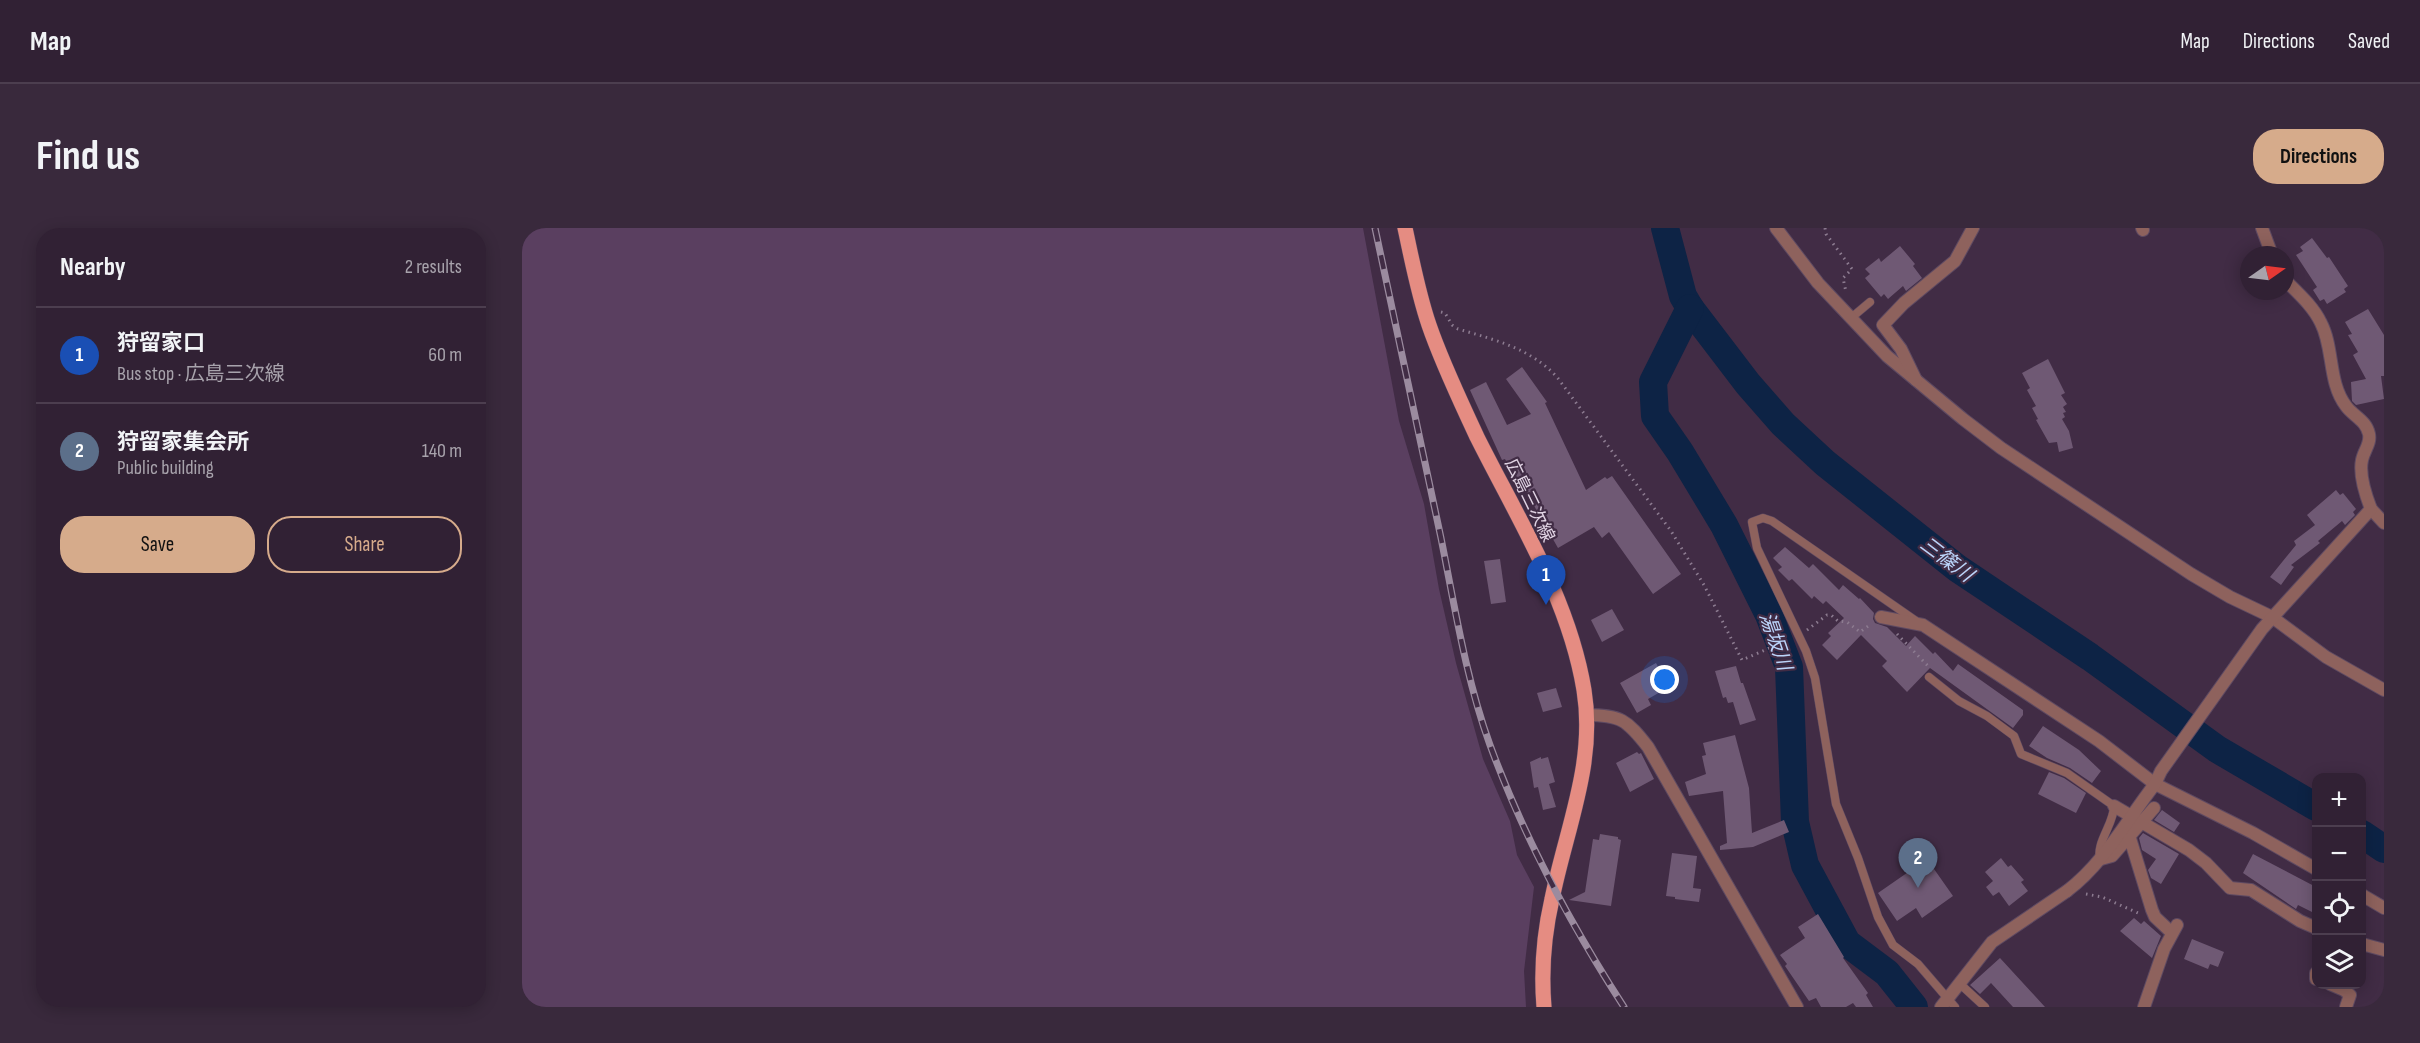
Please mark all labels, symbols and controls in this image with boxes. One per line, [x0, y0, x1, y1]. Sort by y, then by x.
text: Map [30, 25, 71, 58]
text: Map [2180, 29, 2210, 54]
text: Directions [2243, 29, 2315, 54]
text: Saved [2348, 29, 2390, 54]
button: Directions [2253, 129, 2384, 184]
text: Find us [36, 131, 140, 182]
north arrow [2240, 246, 2294, 300]
text: Nearby [60, 252, 126, 283]
text: 2 results [405, 255, 462, 279]
text: 狩留家口 [117, 330, 205, 357]
text: 1 [76, 343, 83, 367]
text: 60 m [428, 343, 462, 367]
text: Bus stop · 広島三次線 [117, 362, 285, 386]
text: 狩留家集会所 [117, 429, 249, 456]
text: 2 [75, 439, 84, 463]
text: 140 m [422, 439, 462, 463]
street label: 広島三次線 [1500, 455, 1559, 545]
text: Public building [117, 456, 214, 480]
button: Save [60, 516, 255, 573]
button: Share [267, 516, 462, 573]
water label: 三篠川 [1915, 532, 1979, 589]
pin: 1 [1526, 556, 1566, 605]
water label: 湯坂川 [1754, 609, 1797, 675]
your location [1650, 665, 1679, 694]
map controls [2312, 773, 2366, 989]
button: + [2312, 773, 2366, 827]
button: − [2312, 827, 2366, 881]
pin: 2 [1898, 838, 1938, 888]
button: locate [2312, 881, 2366, 935]
button: layers [2312, 935, 2366, 989]

